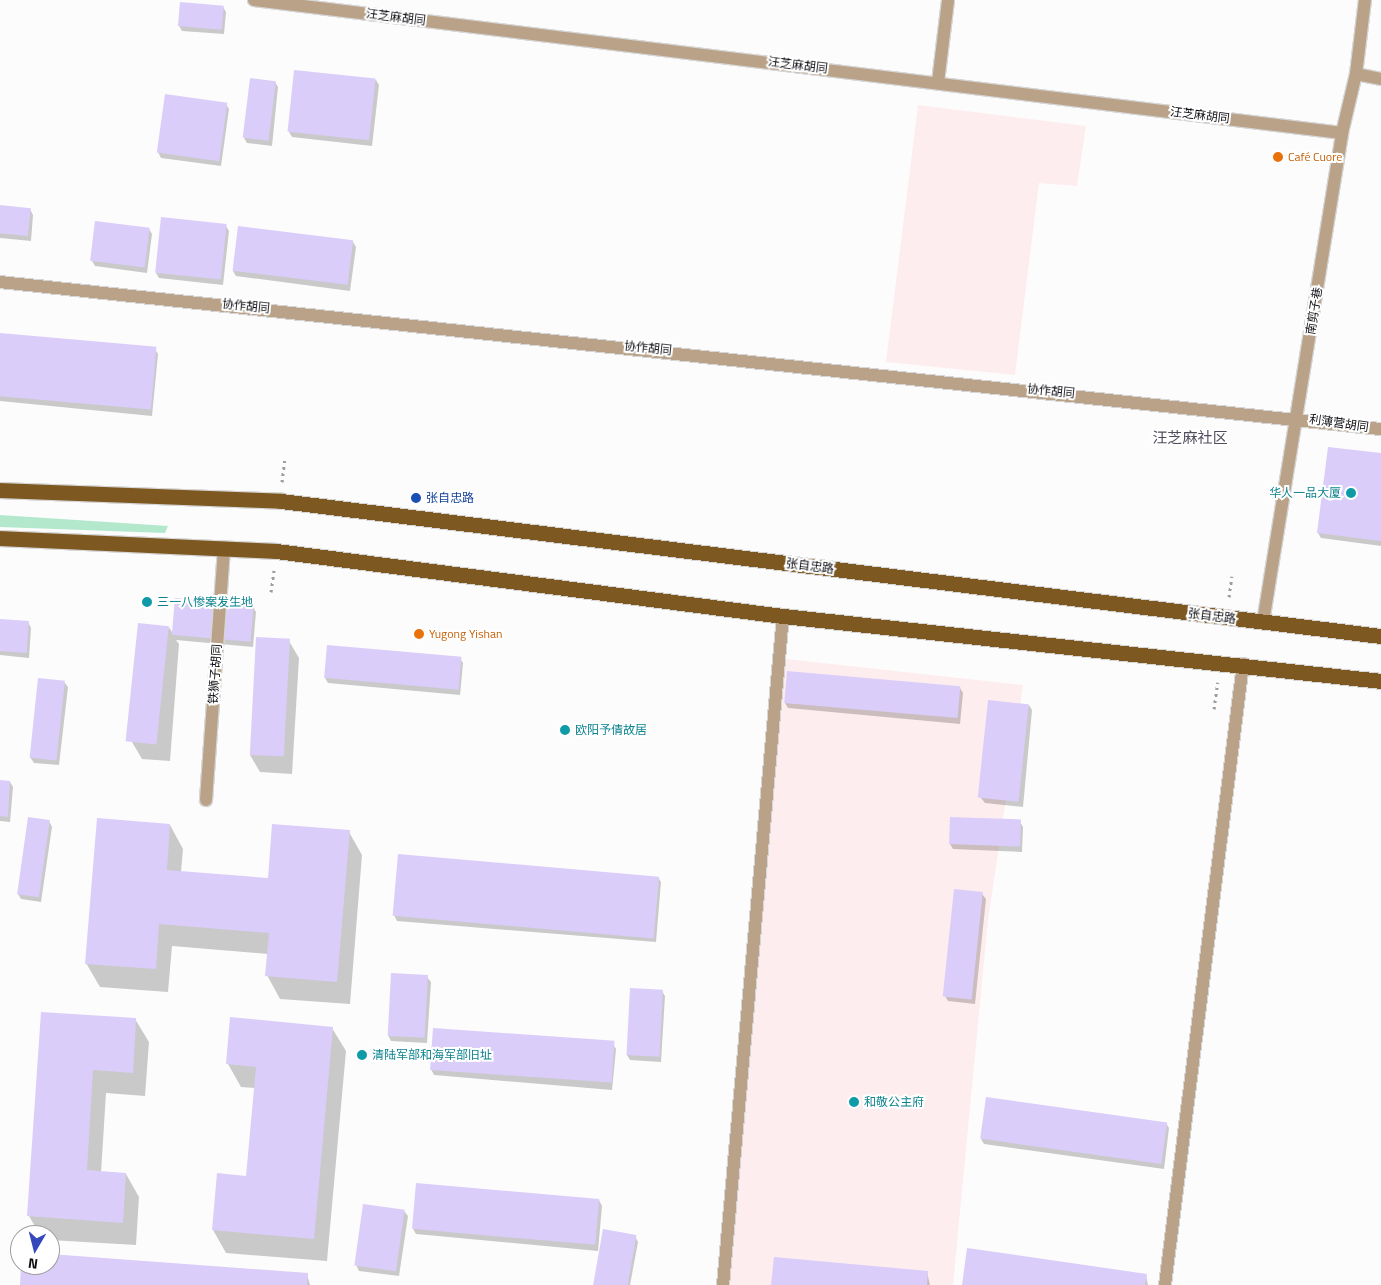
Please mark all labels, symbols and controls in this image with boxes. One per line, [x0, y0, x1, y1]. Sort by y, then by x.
street label: 汪芝麻胡同 [365, 6, 427, 28]
street label: 汪芝麻胡同 [767, 54, 829, 76]
street label: 汪芝麻胡同 [1169, 104, 1231, 126]
place label: Café Cuore [1288, 150, 1342, 164]
marker: Café Cuore [1272, 151, 1284, 163]
street label: 南剪子巷 [1303, 286, 1325, 336]
street label: 协作胡同 [221, 296, 271, 316]
street label: 协作胡同 [623, 338, 673, 358]
street label: 协作胡同 [1026, 381, 1076, 401]
street label: 利薄营胡同 [1308, 412, 1370, 434]
district label: 汪芝麻社区 [1153, 429, 1227, 447]
place label: 华人一品大厦 [1269, 486, 1341, 500]
marker: 华人一品大厦 [1345, 487, 1357, 499]
place label: 张自忠路 [426, 491, 474, 505]
marker: 张自忠路 [410, 492, 422, 504]
street label: 张自忠路 [785, 556, 835, 576]
place label: 三一八惨案发生地 [157, 595, 253, 609]
marker: 三一八惨案发生地 [141, 596, 153, 608]
street label: 张自忠路 [1187, 606, 1237, 626]
place label: Yugong Yishan [429, 627, 502, 641]
marker: Yugong Yishan [413, 628, 425, 640]
street label: 铁狮子胡同 [206, 644, 224, 704]
place label: 欧阳予倩故居 [575, 723, 647, 737]
marker: 欧阳予倩故居 [559, 724, 571, 736]
place label: 清陆军部和海军部旧址 [372, 1048, 492, 1062]
marker: 清陆军部和海军部旧址 [356, 1049, 368, 1061]
place label: 和敬公主府 [864, 1095, 924, 1109]
marker: 和敬公主府 [848, 1096, 860, 1108]
north arrow [10, 1225, 60, 1275]
text: N [27, 1253, 39, 1275]

